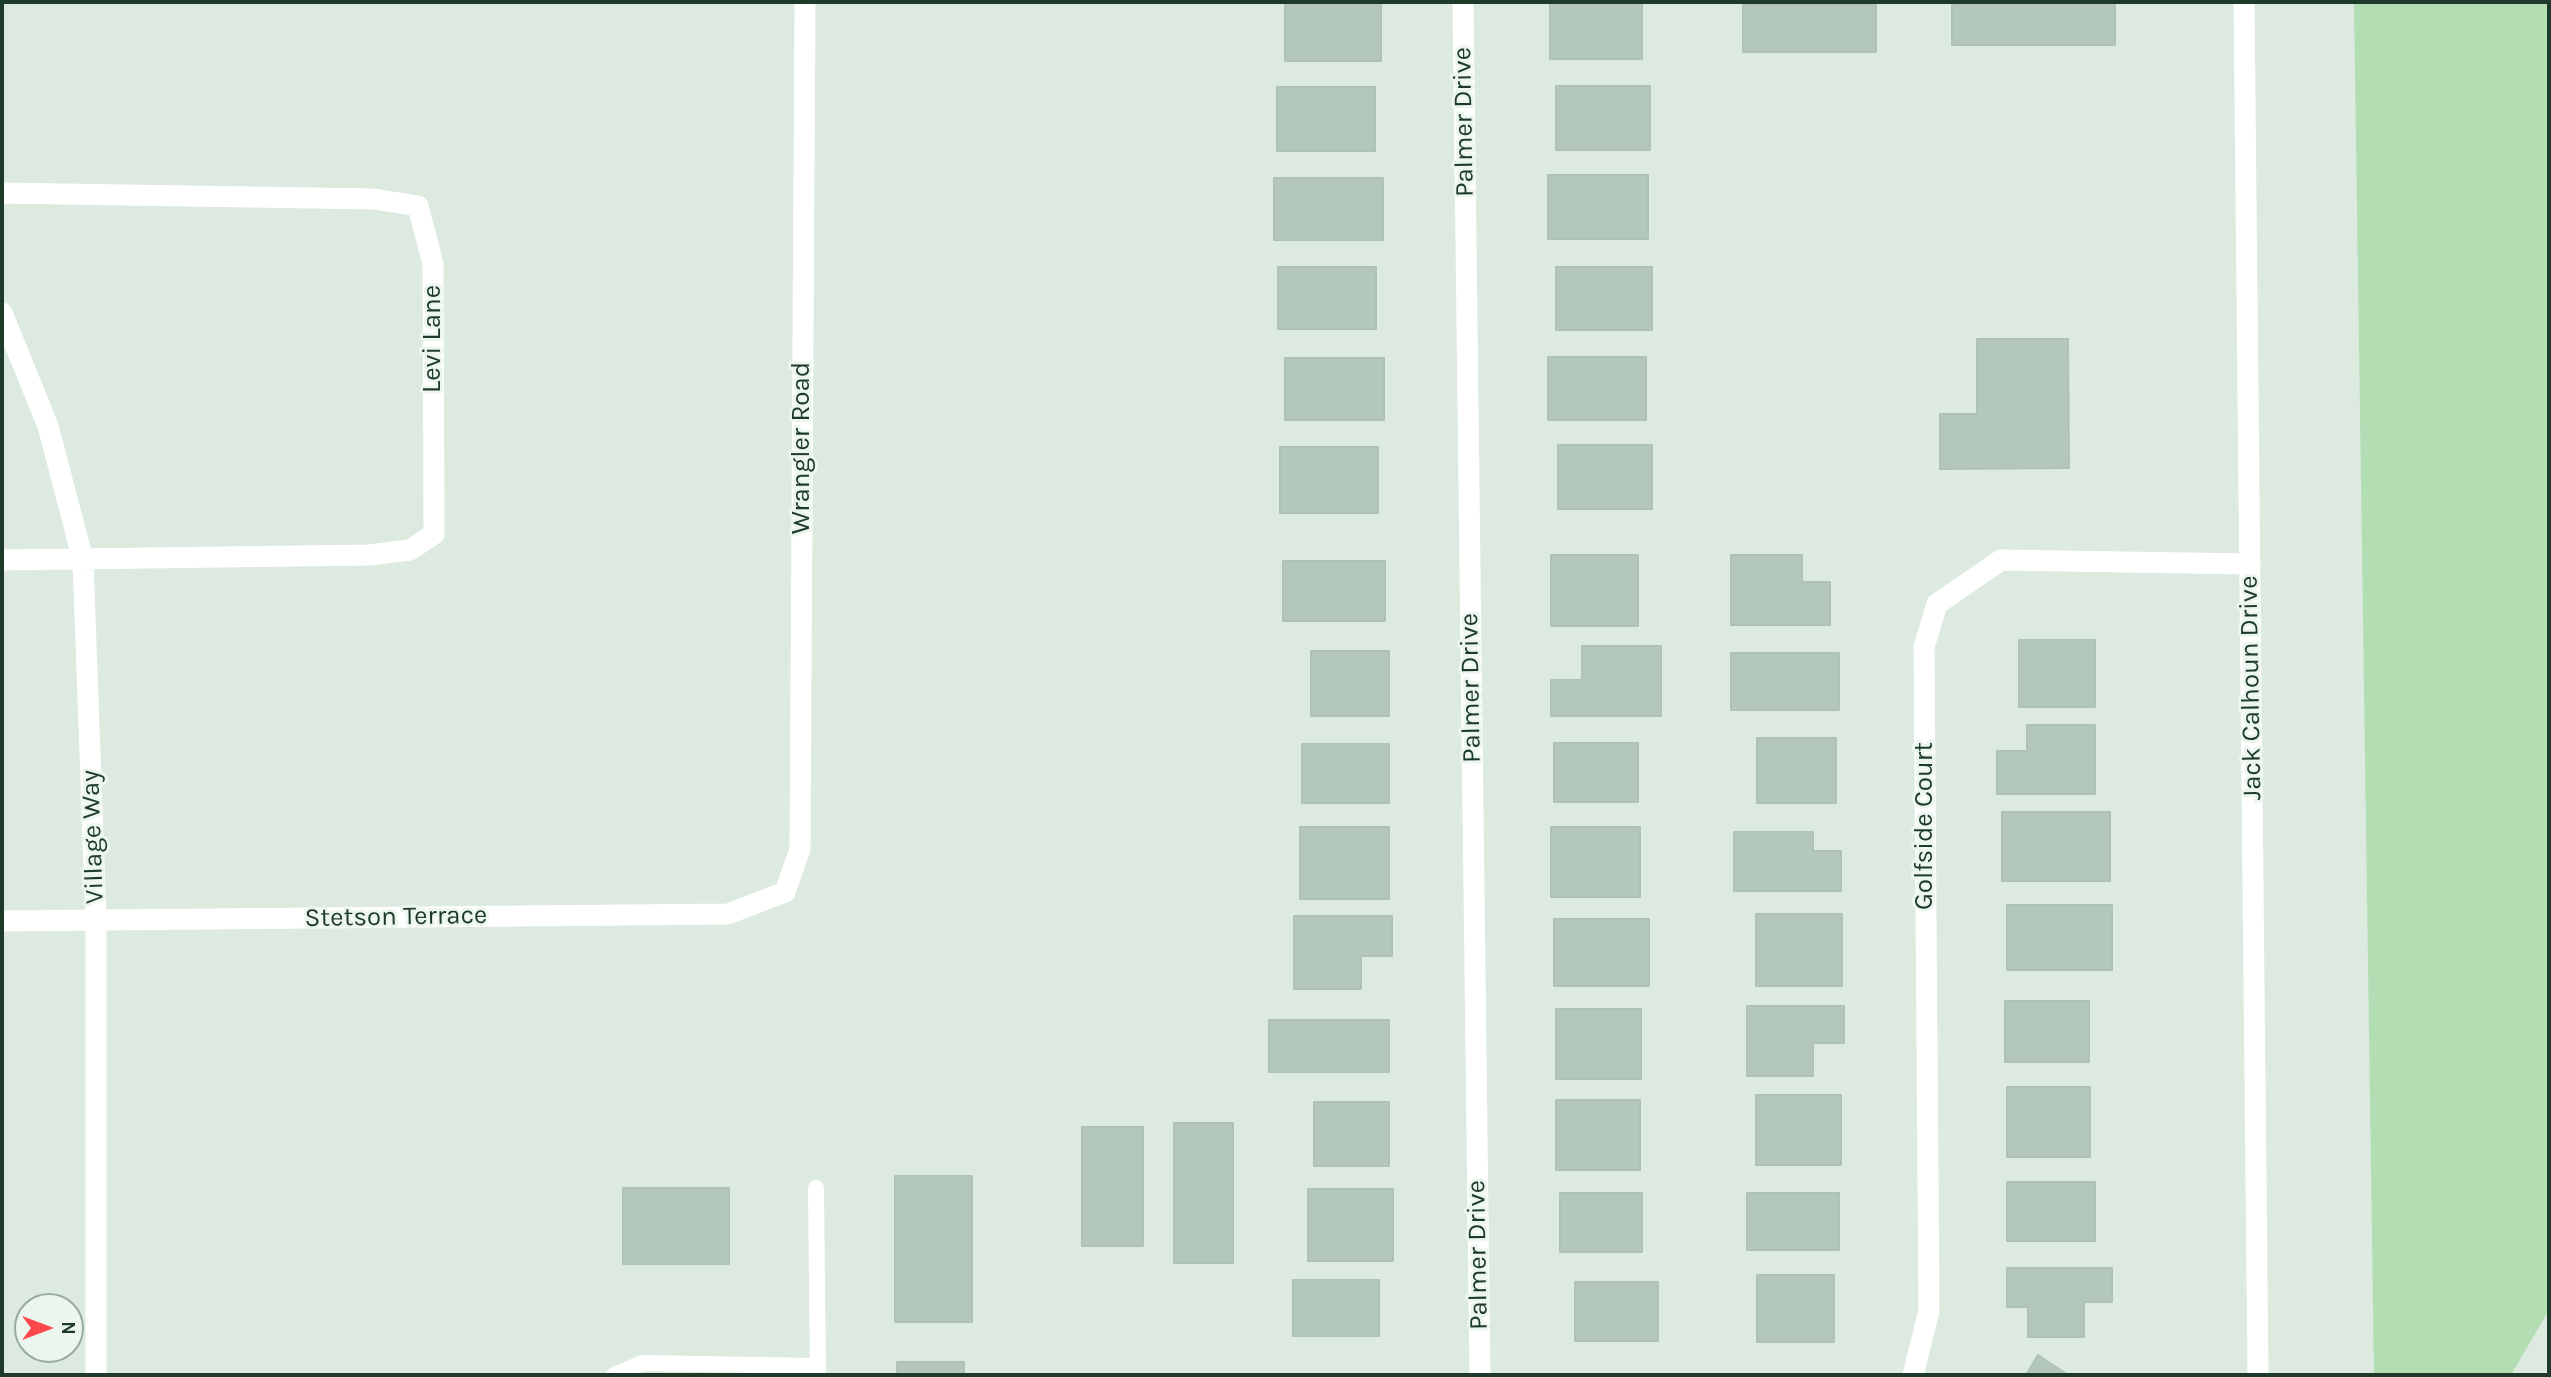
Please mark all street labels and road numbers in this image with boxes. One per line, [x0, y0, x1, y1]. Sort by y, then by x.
street label: Palmer Drive [1447, 47, 1481, 197]
street label: Levi Lane [417, 285, 449, 393]
street label: Wrangler Road [786, 362, 818, 534]
street label: Jack Calhoun Drive [2233, 575, 2269, 801]
street label: Palmer Drive [1454, 613, 1488, 763]
street label: Golfside Court [1909, 742, 1941, 910]
street label: Village Way [75, 769, 111, 905]
street label: Stetson Terrace [304, 900, 488, 934]
street label: Palmer Drive [1461, 1180, 1495, 1330]

